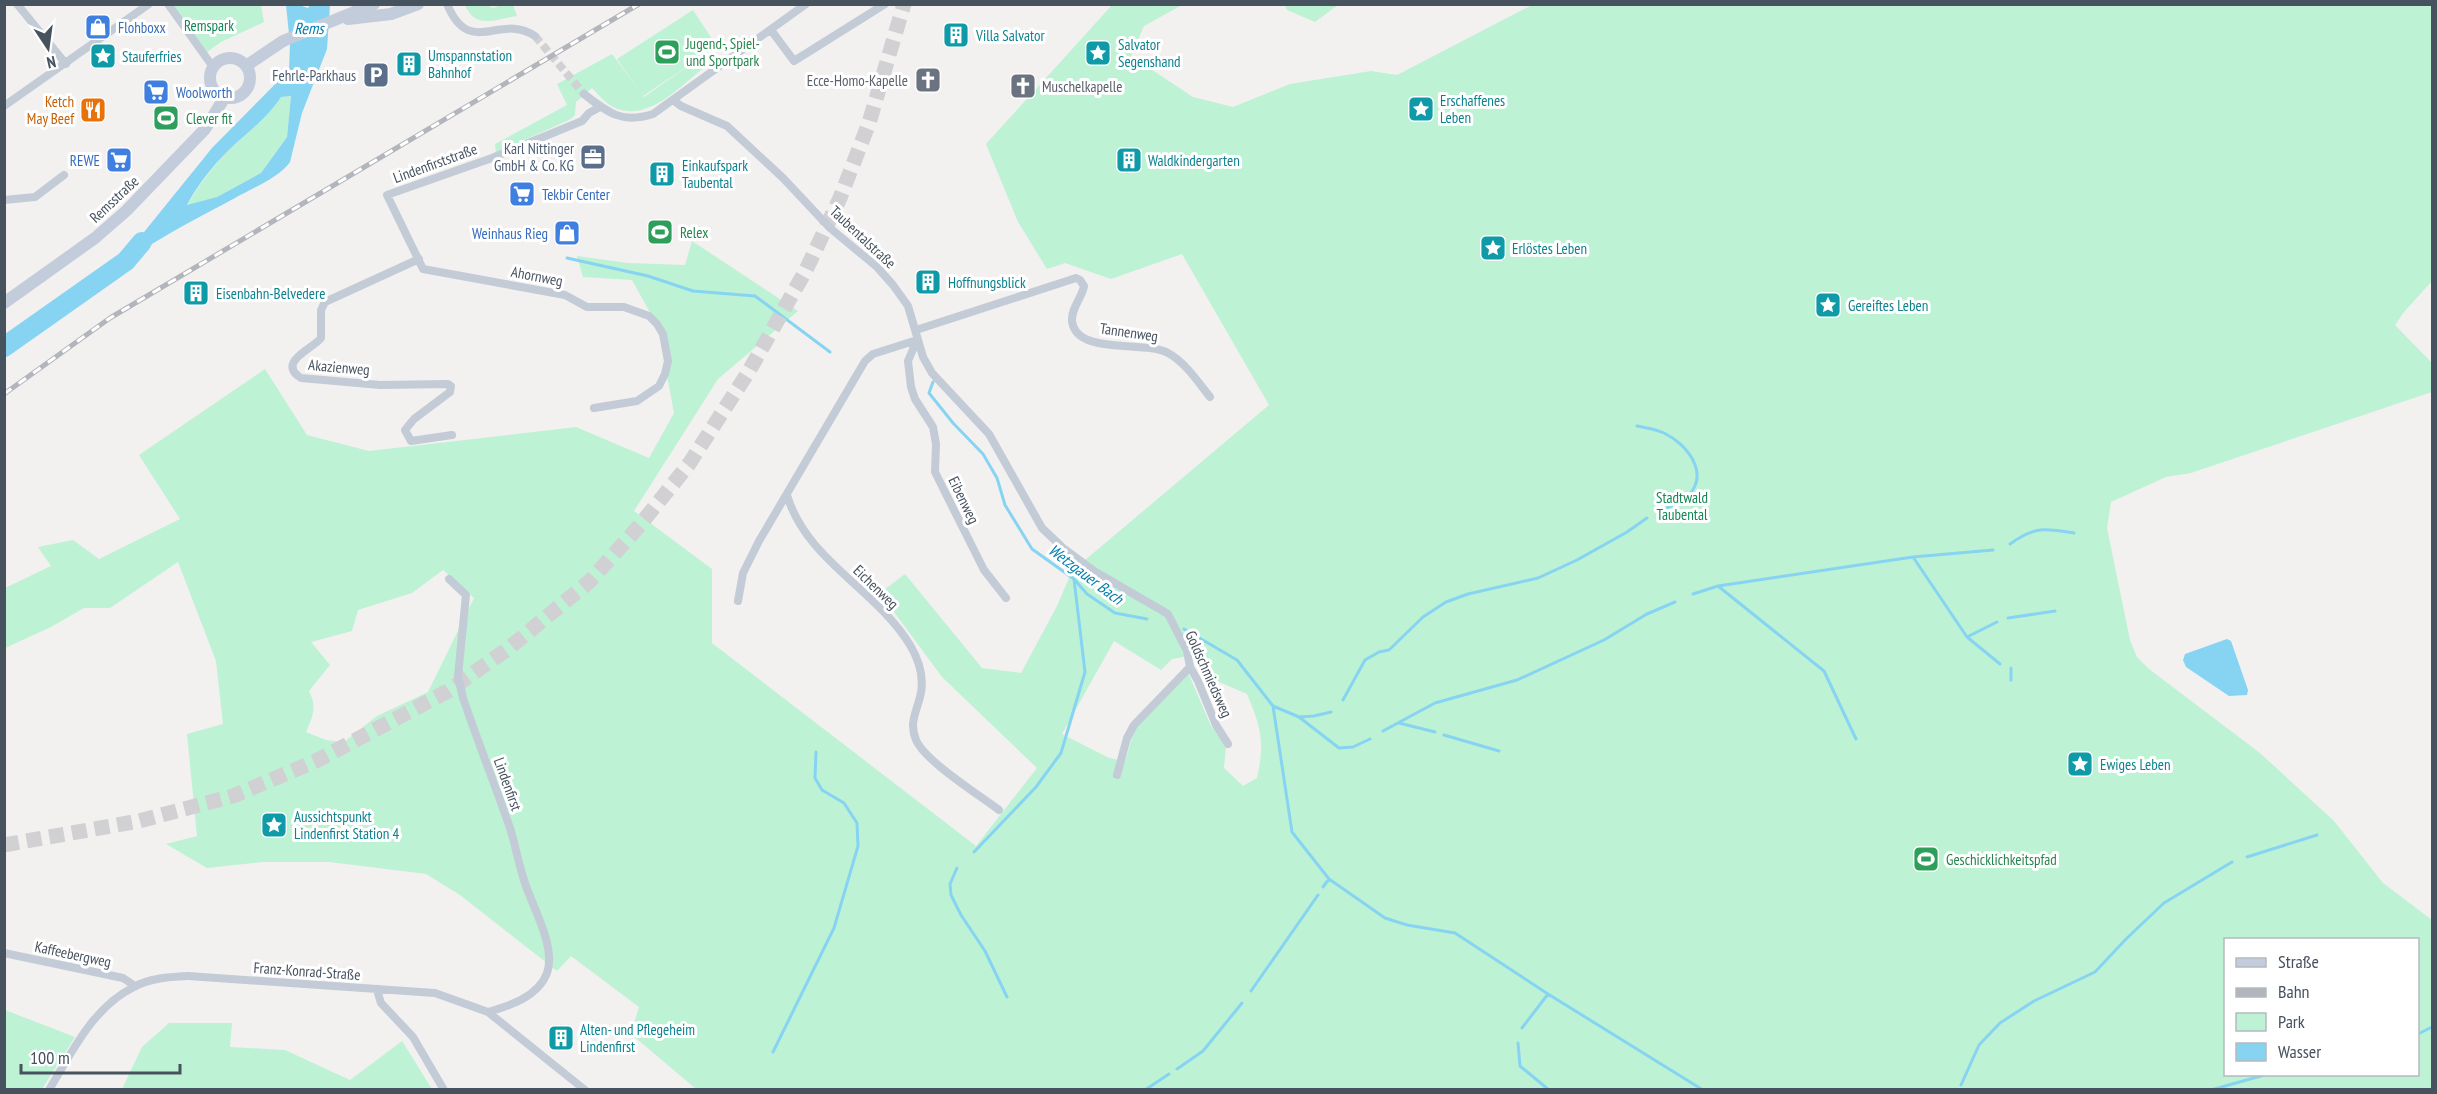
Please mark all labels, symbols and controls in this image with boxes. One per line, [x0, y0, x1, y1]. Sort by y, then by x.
shop icon: Flohboxx [83, 12, 113, 42]
park label: Remspark [184, 16, 234, 35]
north arrow [18, 18, 78, 78]
place label: Flohboxx [118, 18, 166, 37]
water label: Rems [294, 18, 325, 38]
building icon: Villa Salvator [941, 20, 971, 50]
place label: Villa Salvator [975, 26, 1046, 45]
place label: Jugend-, Spiel- und Sportpark [685, 34, 760, 70]
place label: Salvator Segenshand [1118, 35, 1181, 71]
sports icon: Jugend-, Spiel- und Sportpark [652, 37, 682, 67]
place icon: Salvator Segenshand [1083, 38, 1113, 68]
place icon: Stauferfries [88, 41, 118, 71]
place label: Umspannstation Bahnhof [428, 46, 512, 82]
place label: Stauferfries [122, 47, 182, 66]
building icon: Umspannstation Bahnhof [394, 49, 424, 79]
text: N [45, 52, 58, 73]
parking icon: Fehrle-Parkhaus [361, 60, 391, 90]
church icon: Ecce-Homo-Kapelle [913, 65, 943, 95]
place label: Fehrle-Parkhaus [272, 66, 356, 85]
place label: Ecce-Homo-Kapelle [807, 71, 908, 90]
church icon: Muschelkapelle [1008, 71, 1038, 101]
supermarket icon: Woolworth [141, 77, 171, 107]
place label: Muschelkapelle [1042, 77, 1123, 96]
place label: Woolworth [176, 83, 232, 102]
place label: Erschaffenes Leben [1440, 91, 1505, 127]
place label: Ketch May Beef [27, 92, 75, 128]
place icon: Erschaffenes Leben [1406, 94, 1436, 124]
restaurant icon: Ketch May Beef [78, 95, 108, 125]
sports icon: Clever fit [151, 103, 181, 133]
place label: Clever fit [186, 109, 232, 128]
street label: Lindenfirststraße [390, 139, 480, 187]
place label: Karl Nittinger GmbH & Co. KG [494, 139, 575, 175]
office icon: Karl Nittinger GmbH & Co. KG [578, 142, 608, 172]
supermarket icon: REWE [104, 145, 134, 175]
building icon: Waldkindergarten [1114, 145, 1144, 175]
place label: REWE [70, 151, 100, 170]
place label: Waldkindergarten [1148, 151, 1240, 170]
place label: Einkaufspark Taubental [682, 156, 748, 192]
building icon: Einkaufspark Taubental [647, 159, 677, 189]
street label: Remsstraße [85, 171, 143, 227]
supermarket icon: Tekbir Center [507, 179, 537, 209]
place label: Tekbir Center [542, 185, 611, 204]
street label: Taubentalstraße [826, 202, 900, 272]
sports icon: Relex [645, 217, 675, 247]
shop icon: Weinhaus Rieg [552, 218, 582, 248]
place label: Relex [680, 223, 708, 242]
place label: Weinhaus Rieg [472, 224, 548, 243]
place icon: Erlöstes Leben [1478, 233, 1508, 263]
place label: Erlöstes Leben [1512, 239, 1587, 258]
street label: Ahornweg [510, 262, 564, 290]
building icon: Hoffnungsblick [913, 267, 943, 297]
place label: Hoffnungsblick [948, 273, 1026, 292]
building icon: Eisenbahn-Belvedere [181, 278, 211, 308]
place label: Eisenbahn-Belvedere [216, 284, 325, 303]
place icon: Gereiftes Leben [1813, 290, 1843, 320]
place label: Gereiftes Leben [1848, 296, 1928, 315]
street label: Tannenweg [1099, 319, 1159, 345]
street label: Akazienweg [307, 355, 371, 379]
street label: Eibenweg [944, 473, 984, 527]
park label: Stadtwald Taubental [1656, 488, 1708, 524]
water label: Wetzgauer Bach [1045, 540, 1128, 609]
street label: Eichenweg [849, 561, 903, 613]
street label: Goldschmiedsweg [1181, 628, 1237, 720]
place icon: Ewiges Leben [2065, 749, 2095, 779]
street label: Lindenfirst [490, 755, 526, 813]
place label: Ewiges Leben [2100, 755, 2171, 774]
place label: Aussichtspunkt Lindenfirst Station 4 [294, 807, 400, 843]
place icon: Aussichtspunkt Lindenfirst Station 4 [259, 810, 289, 840]
sports icon: Geschicklichkeitspfad [1911, 844, 1941, 874]
place label: Geschicklichkeitspfad [1946, 850, 2057, 869]
street label: Kaffeebergweg [33, 937, 113, 971]
legend [2224, 938, 2419, 1076]
text: Straße [2278, 950, 2319, 973]
street label: Franz-Konrad-Straße [253, 958, 361, 984]
text: Bahn [2278, 980, 2310, 1003]
text: Park [2278, 1010, 2305, 1033]
place label: Alten- und Pflegeheim Lindenfirst [580, 1020, 695, 1056]
building icon: Alten- und Pflegeheim Lindenfirst [546, 1023, 576, 1053]
scale bar [21, 1037, 180, 1075]
text: Wasser [2278, 1040, 2321, 1063]
text: 100 m [30, 1046, 70, 1069]

